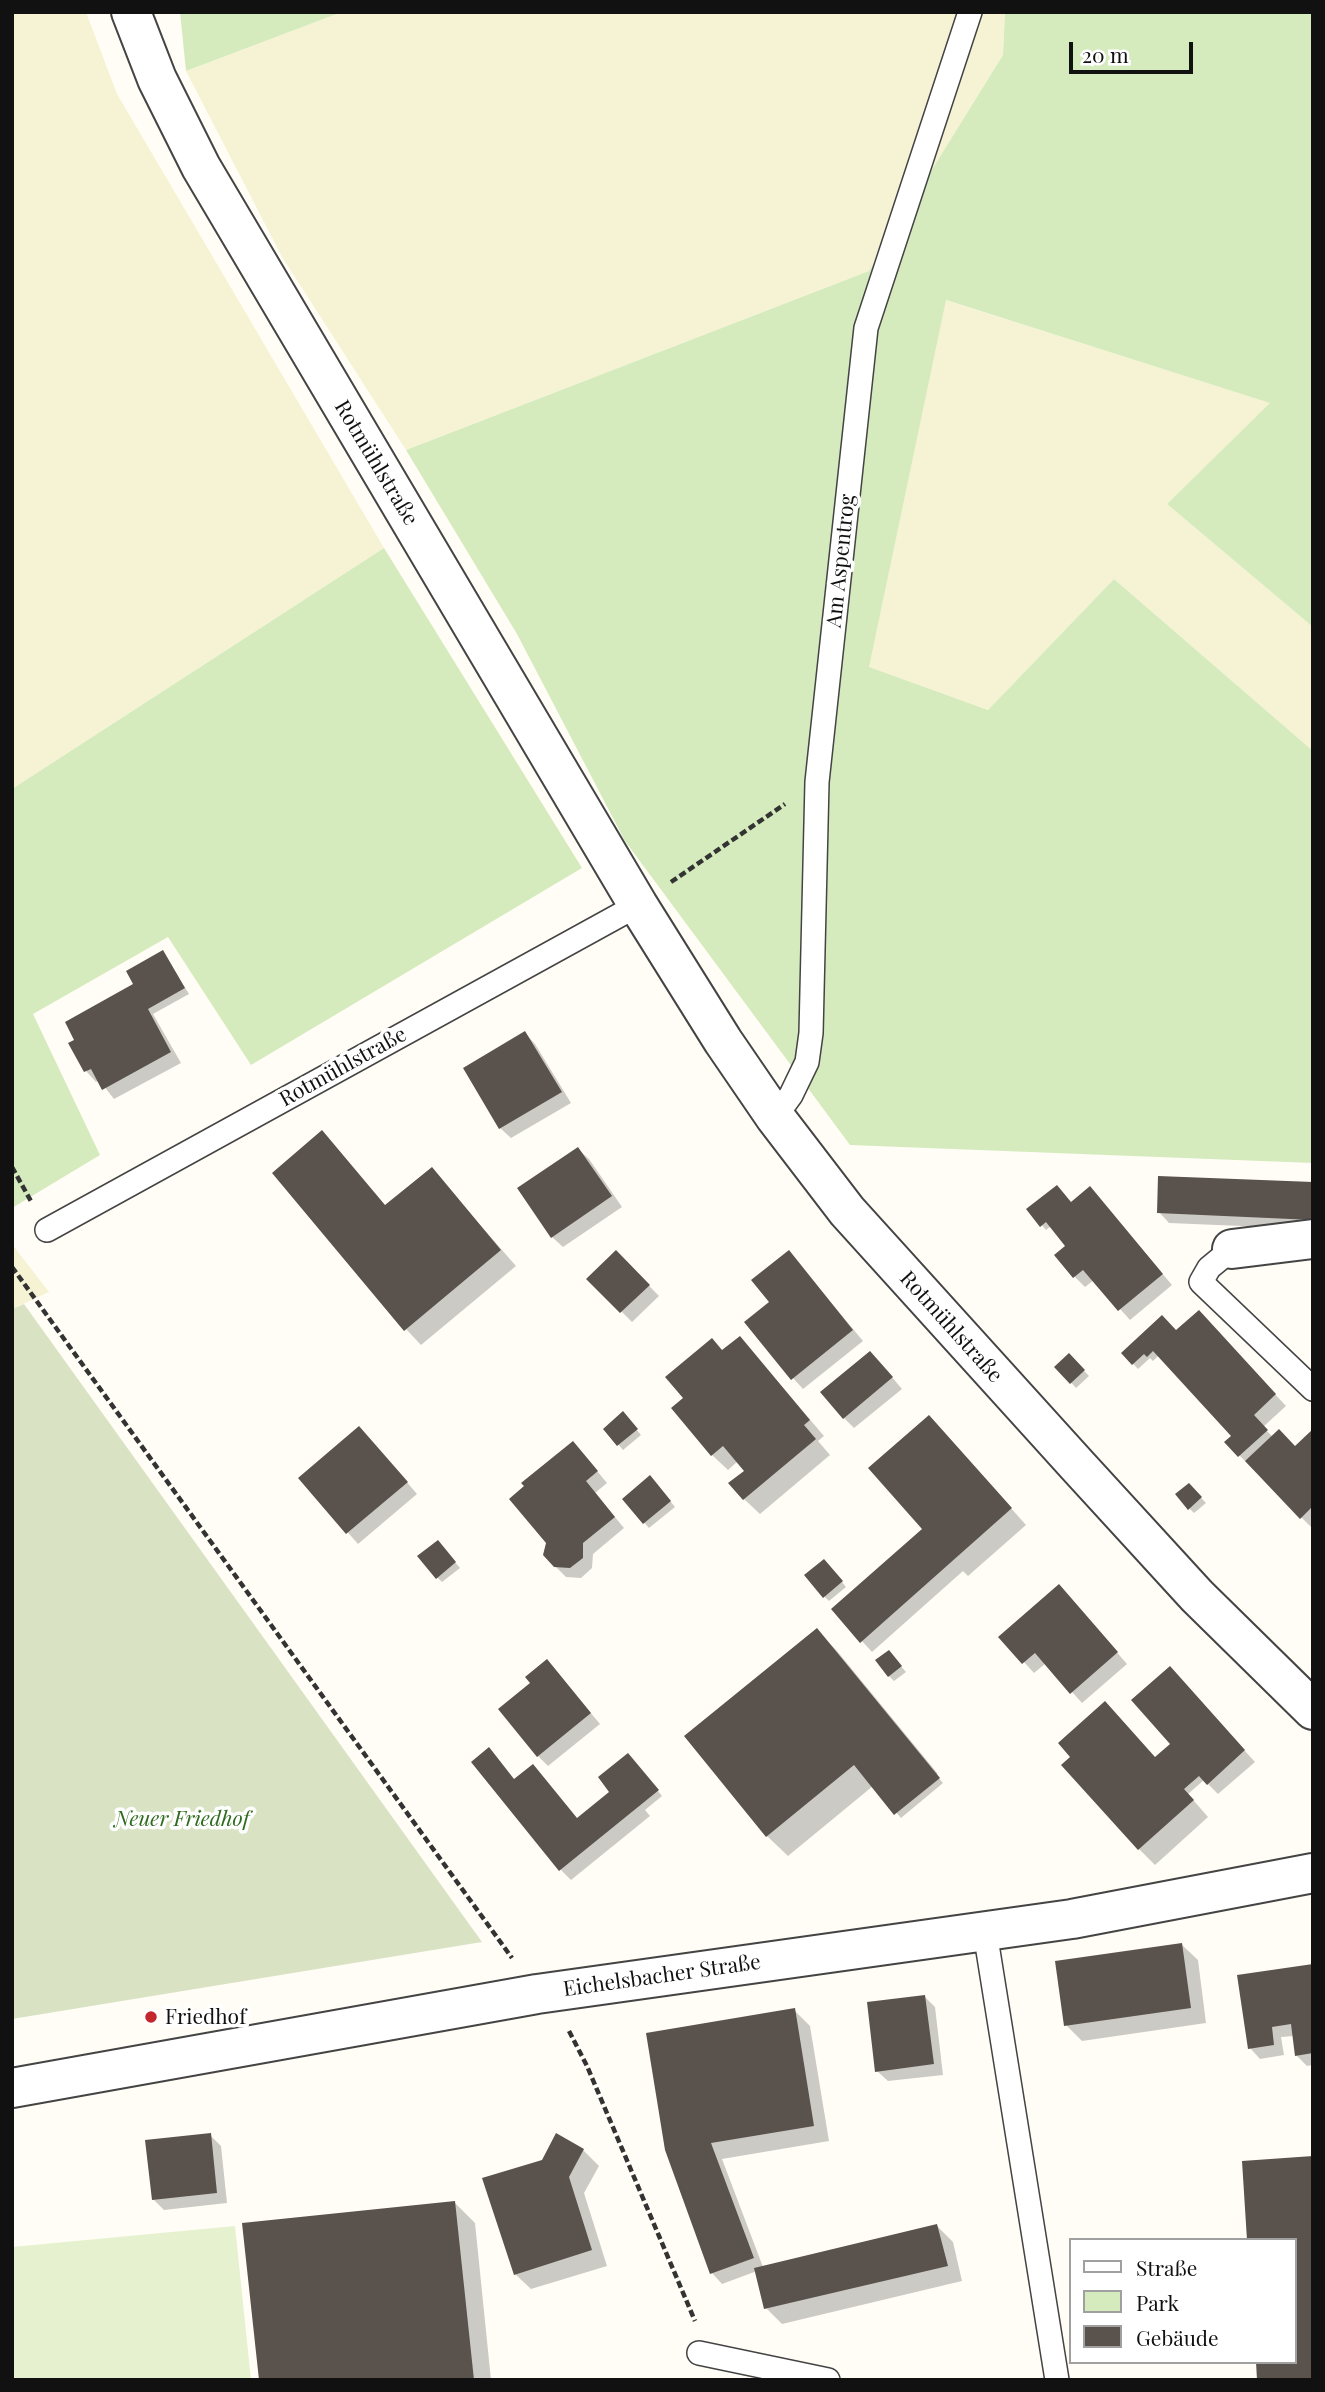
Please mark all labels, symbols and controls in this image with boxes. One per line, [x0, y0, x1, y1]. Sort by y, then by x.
scale bar [1073, 28, 1197, 72]
text: 20 m [1082, 40, 1129, 68]
street label: Rotmühlstraße [329, 396, 423, 530]
street label: Am Aspentrog [821, 493, 861, 629]
street label: Rotmühlstraße [275, 1022, 411, 1112]
street label: Rotmühlstraße [894, 1266, 1008, 1388]
park label: Neuer Friedhof [115, 1806, 249, 1832]
street label: Eichelsbacher Straße [562, 1950, 762, 2002]
place label: Friedhof [165, 2004, 246, 2030]
marker: Friedhof [143, 2009, 159, 2025]
legend [1070, 2238, 1297, 2364]
text: Straße [1136, 2253, 1197, 2281]
text: Park [1136, 2288, 1179, 2316]
text: Gebäude [1136, 2323, 1219, 2351]

